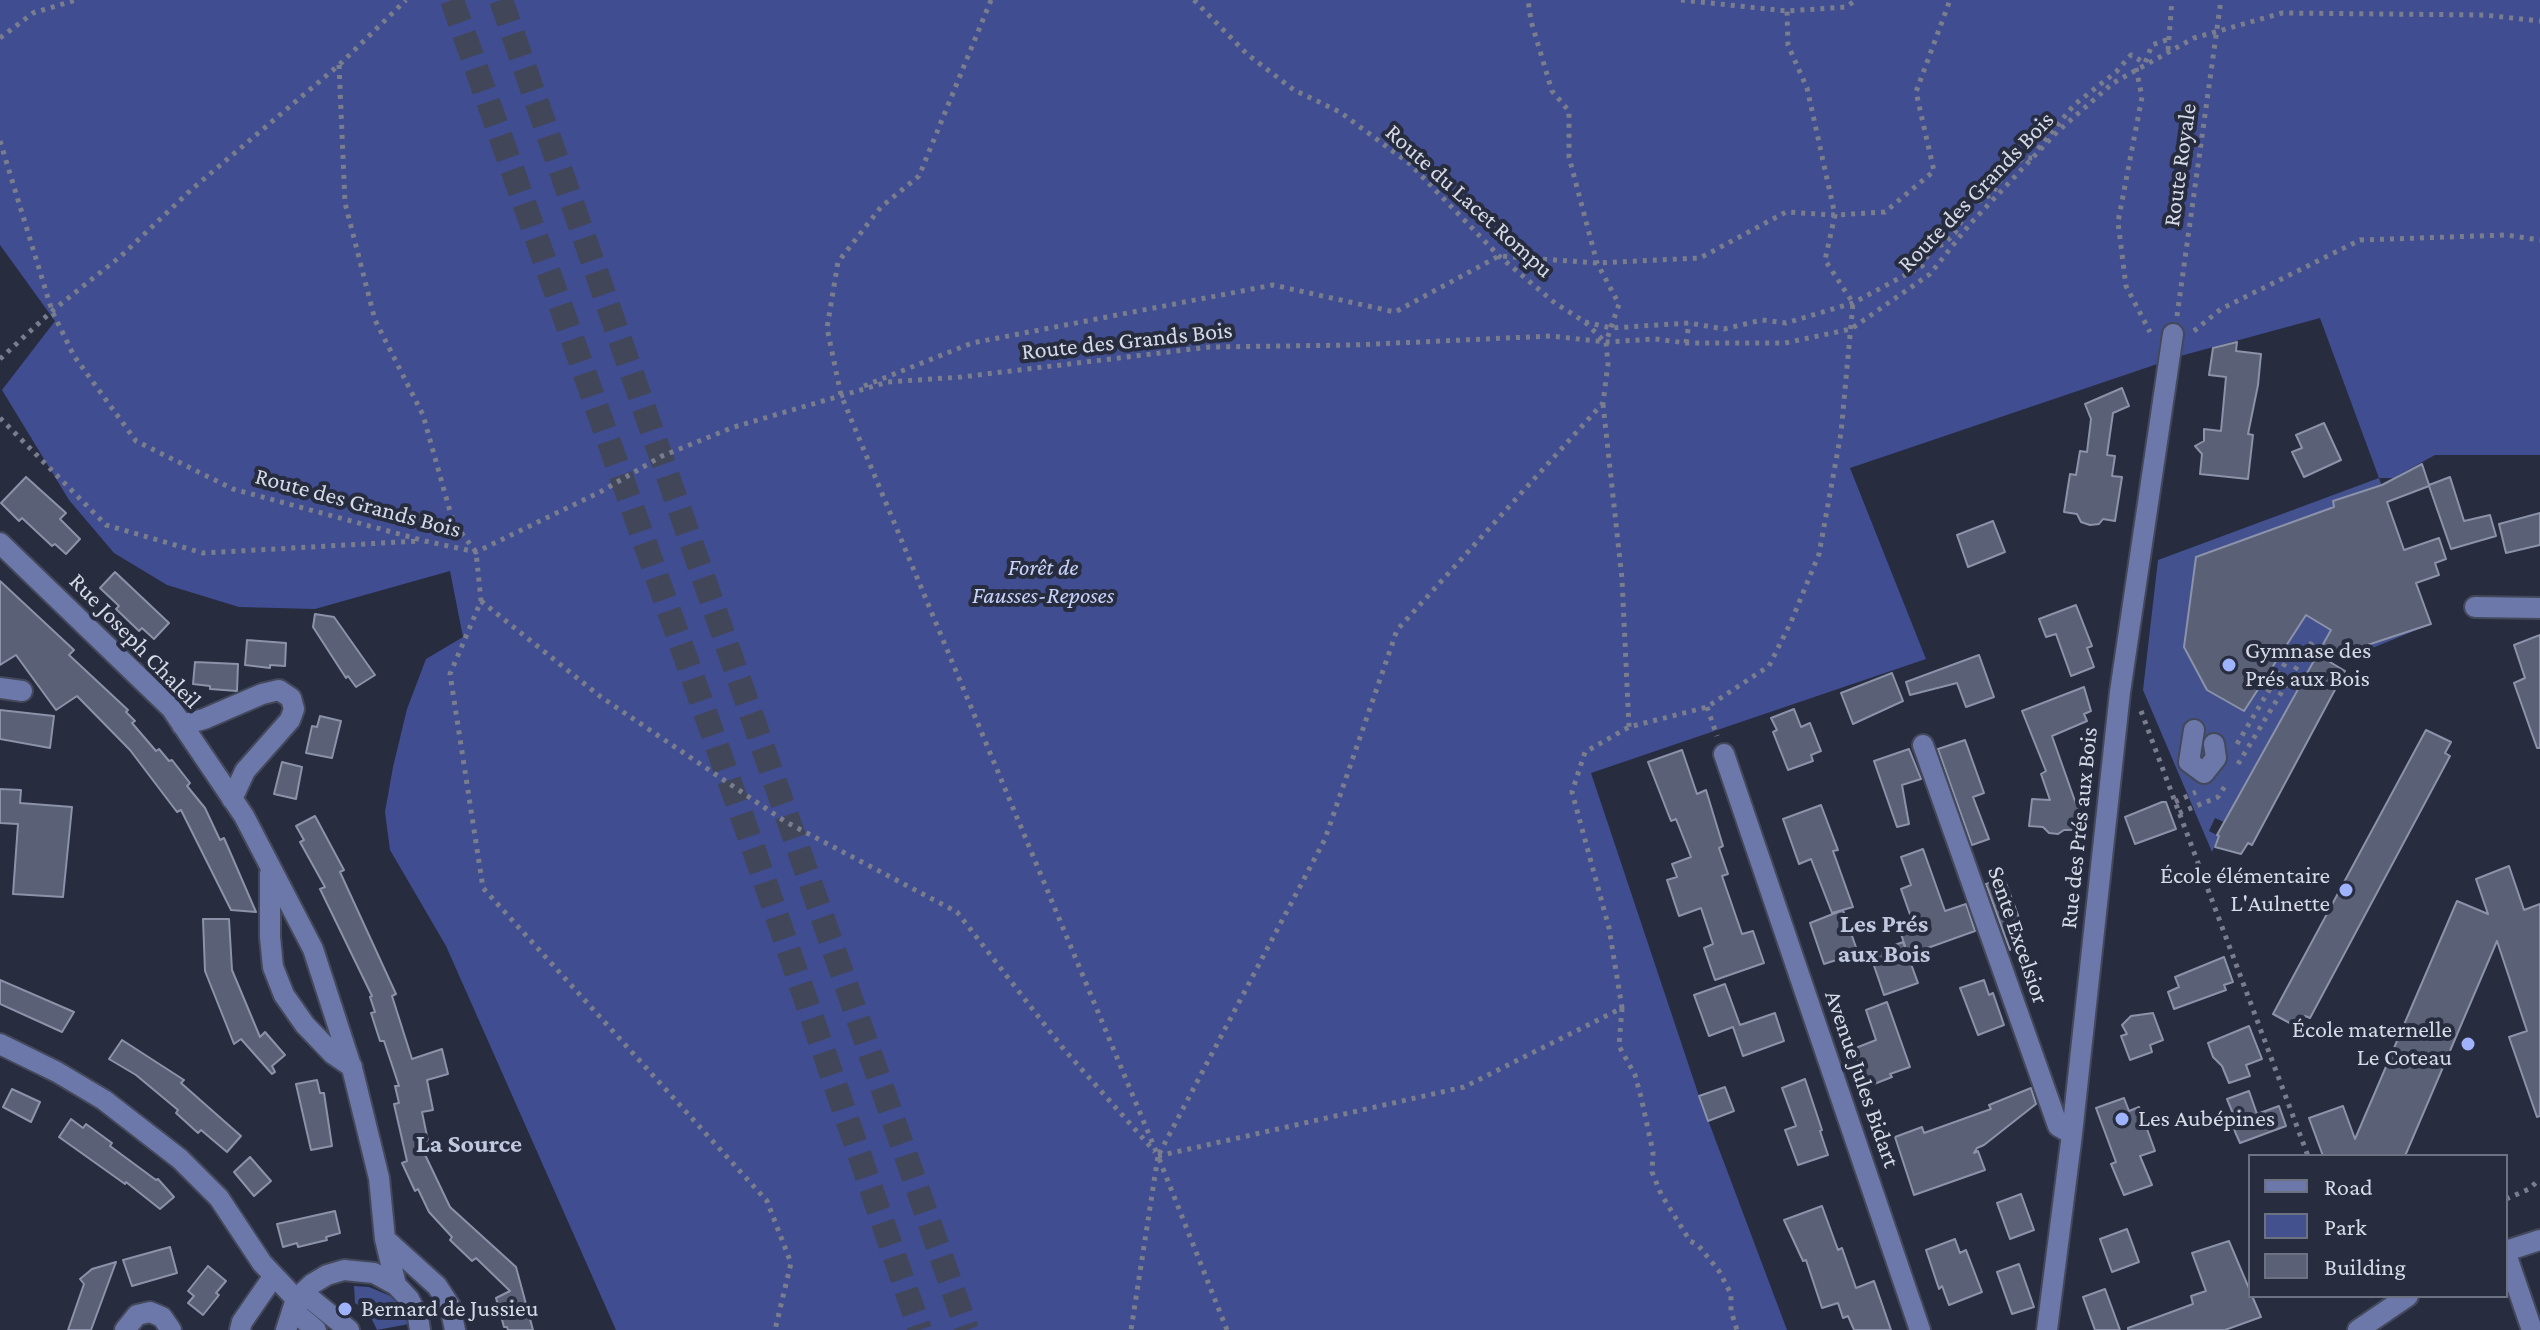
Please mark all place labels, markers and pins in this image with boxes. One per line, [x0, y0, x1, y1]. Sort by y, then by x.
place label: Gymnase des Prés aux Bois [2245, 637, 2371, 693]
marker: Gymnase des Prés aux Bois [2220, 656, 2238, 674]
place label: École élémentaire L'Aulnette [2160, 862, 2330, 918]
marker: École élémentaire L'Aulnette [2337, 881, 2355, 899]
place label: École maternelle Le Coteau [2292, 1016, 2452, 1072]
marker: École maternelle Le Coteau [2459, 1035, 2477, 1053]
place label: Les Aubépines [2138, 1105, 2275, 1133]
marker: Les Aubépines [2113, 1110, 2131, 1128]
place label: Bernard de Jussieu [361, 1295, 538, 1323]
marker: Bernard de Jussieu [336, 1300, 354, 1318]

